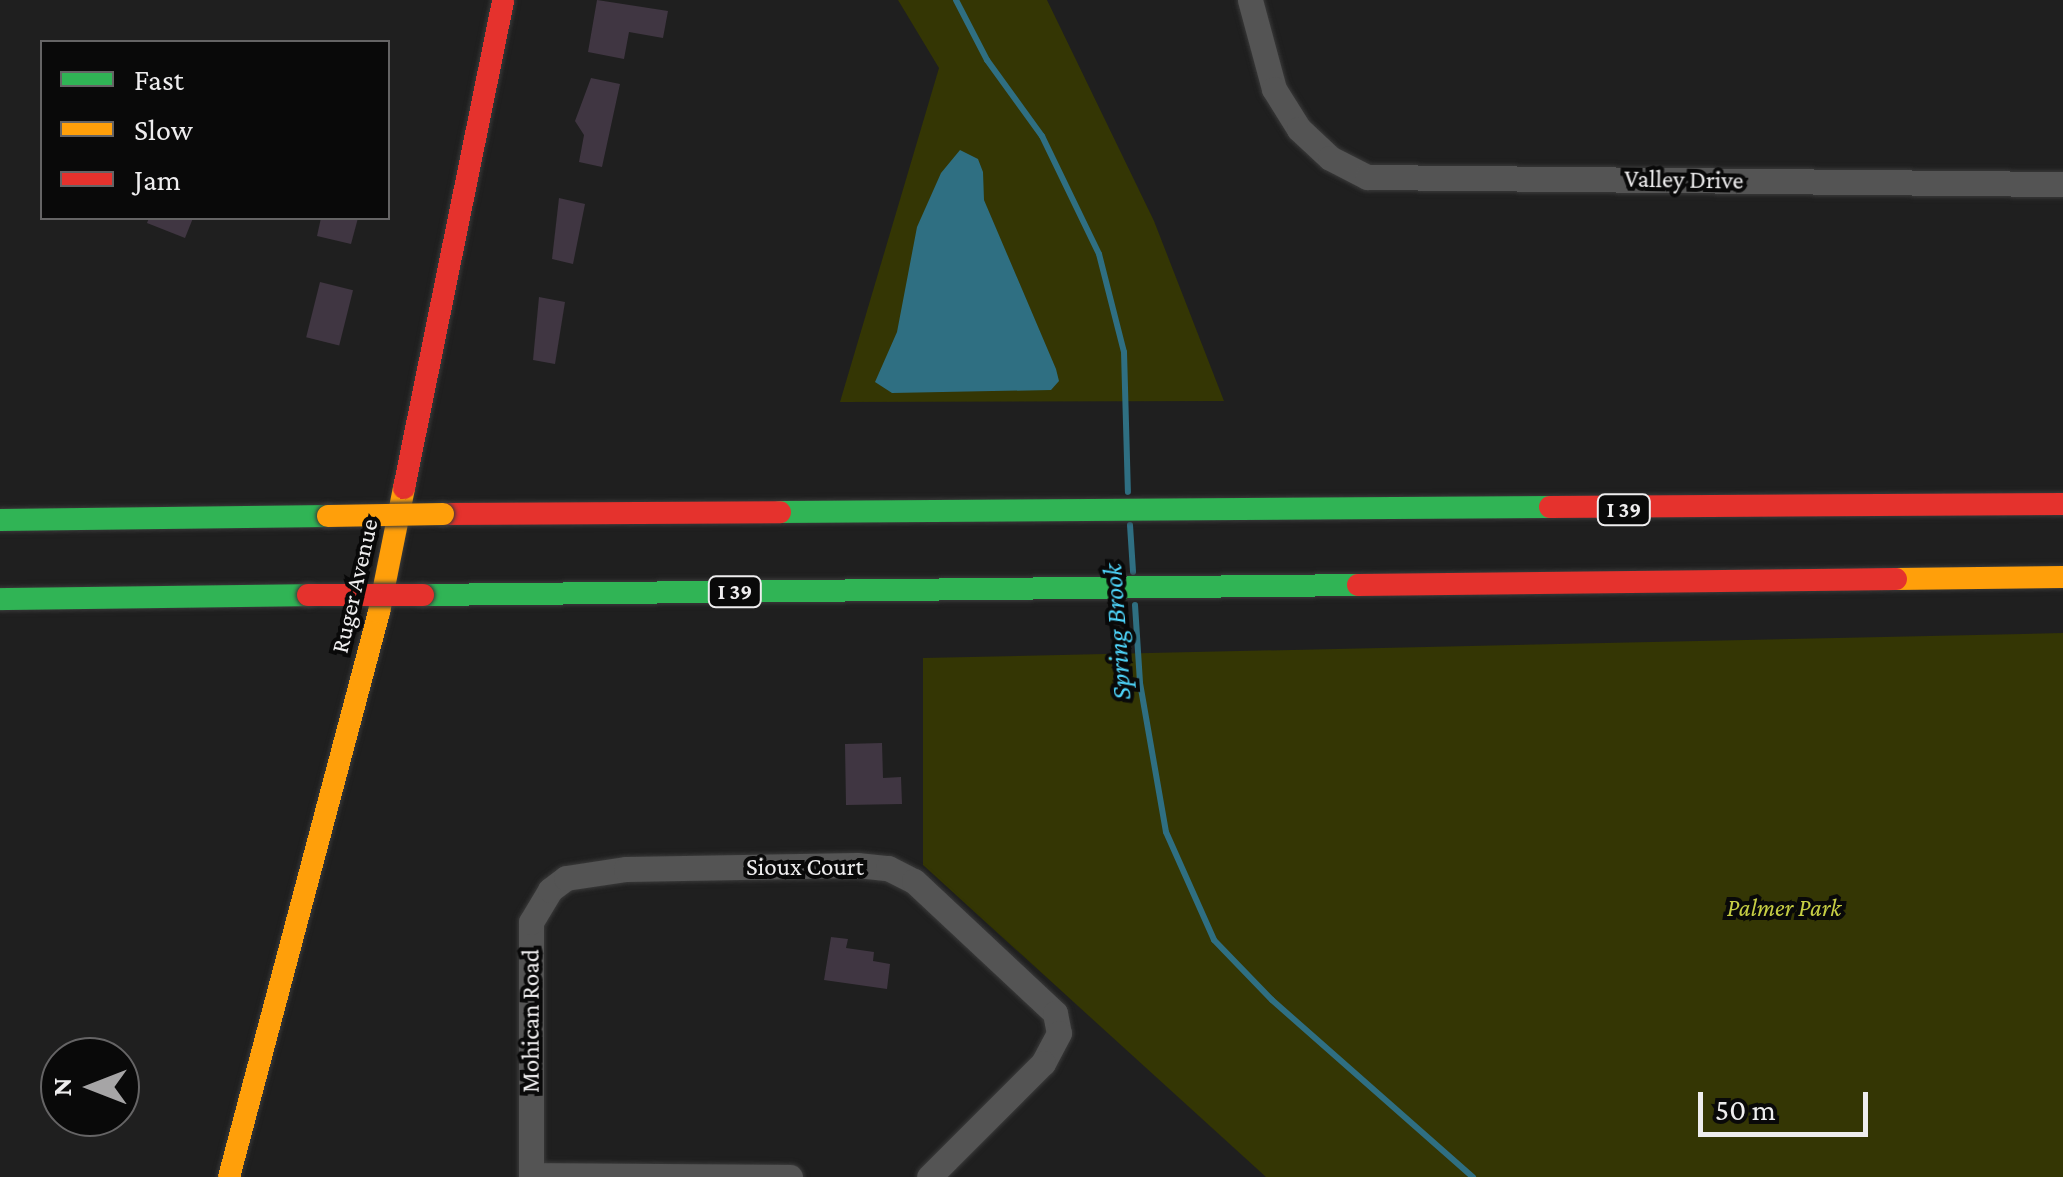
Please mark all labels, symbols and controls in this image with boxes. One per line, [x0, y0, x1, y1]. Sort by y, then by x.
legend [40, 40, 390, 220]
text: Fast [134, 63, 184, 96]
text: Slow [134, 113, 193, 146]
text: Jam [134, 163, 181, 196]
street label: Valley Drive [1624, 164, 1744, 196]
road number: I 39 [1596, 493, 1652, 527]
street label: Ruger Avenue [325, 516, 385, 656]
water label: Spring Brook [1095, 563, 1139, 701]
road number: I 39 [708, 575, 762, 609]
street label: Sioux Court [746, 852, 864, 882]
park label: Palmer Park [1727, 893, 1841, 923]
street label: Mohican Road [516, 949, 546, 1093]
north arrow [40, 1037, 140, 1137]
scale bar [1703, 1072, 1873, 1134]
text: N [46, 1077, 77, 1097]
text: 50 m [1715, 1093, 1776, 1126]

